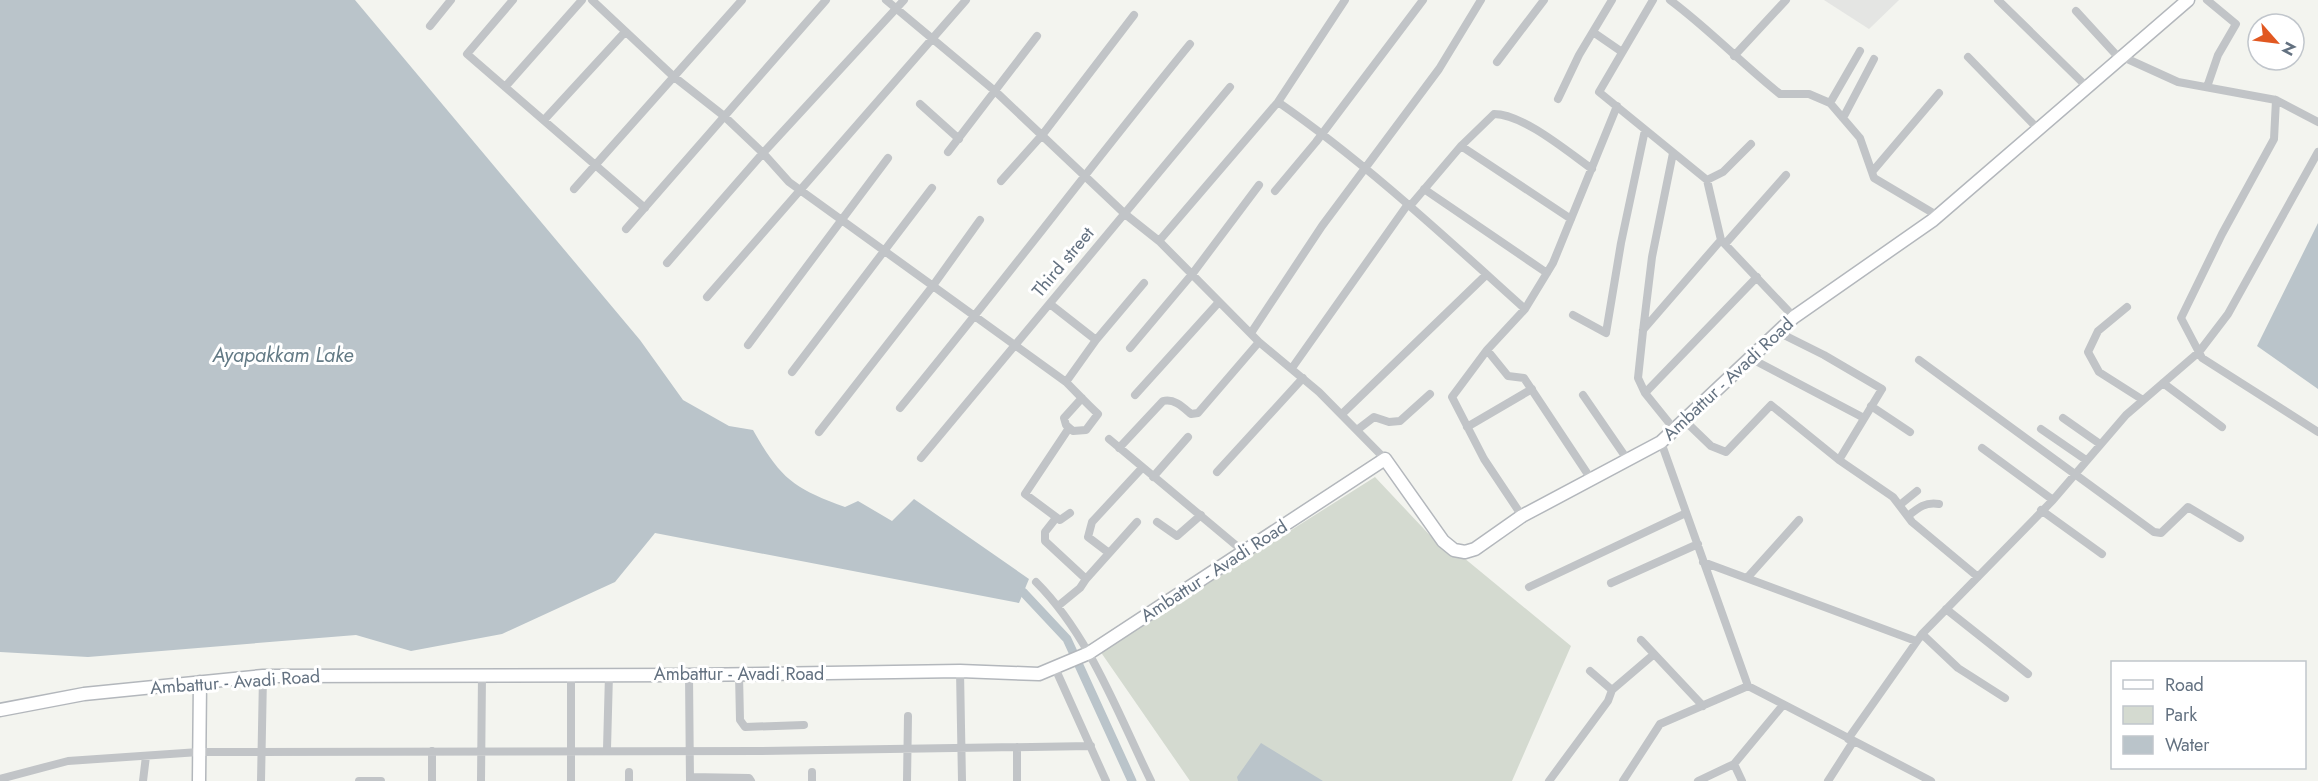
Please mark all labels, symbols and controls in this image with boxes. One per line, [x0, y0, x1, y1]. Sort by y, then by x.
north arrow [2246, 12, 2306, 72]
text: N [2276, 38, 2302, 60]
street label: Third street [1026, 221, 1101, 303]
street label: Ambattur - Avadi Road [1657, 311, 1799, 447]
water label: Ayapakkam Lake [212, 341, 353, 370]
street label: Ambattur - Avadi Road [1135, 514, 1293, 628]
street label: Ambattur - Avadi Road [654, 661, 824, 687]
legend [2111, 661, 2306, 769]
street label: Ambattur - Avadi Road [149, 663, 321, 701]
text: Road [2165, 672, 2204, 698]
text: Park [2165, 702, 2197, 728]
text: Water [2165, 732, 2210, 758]

